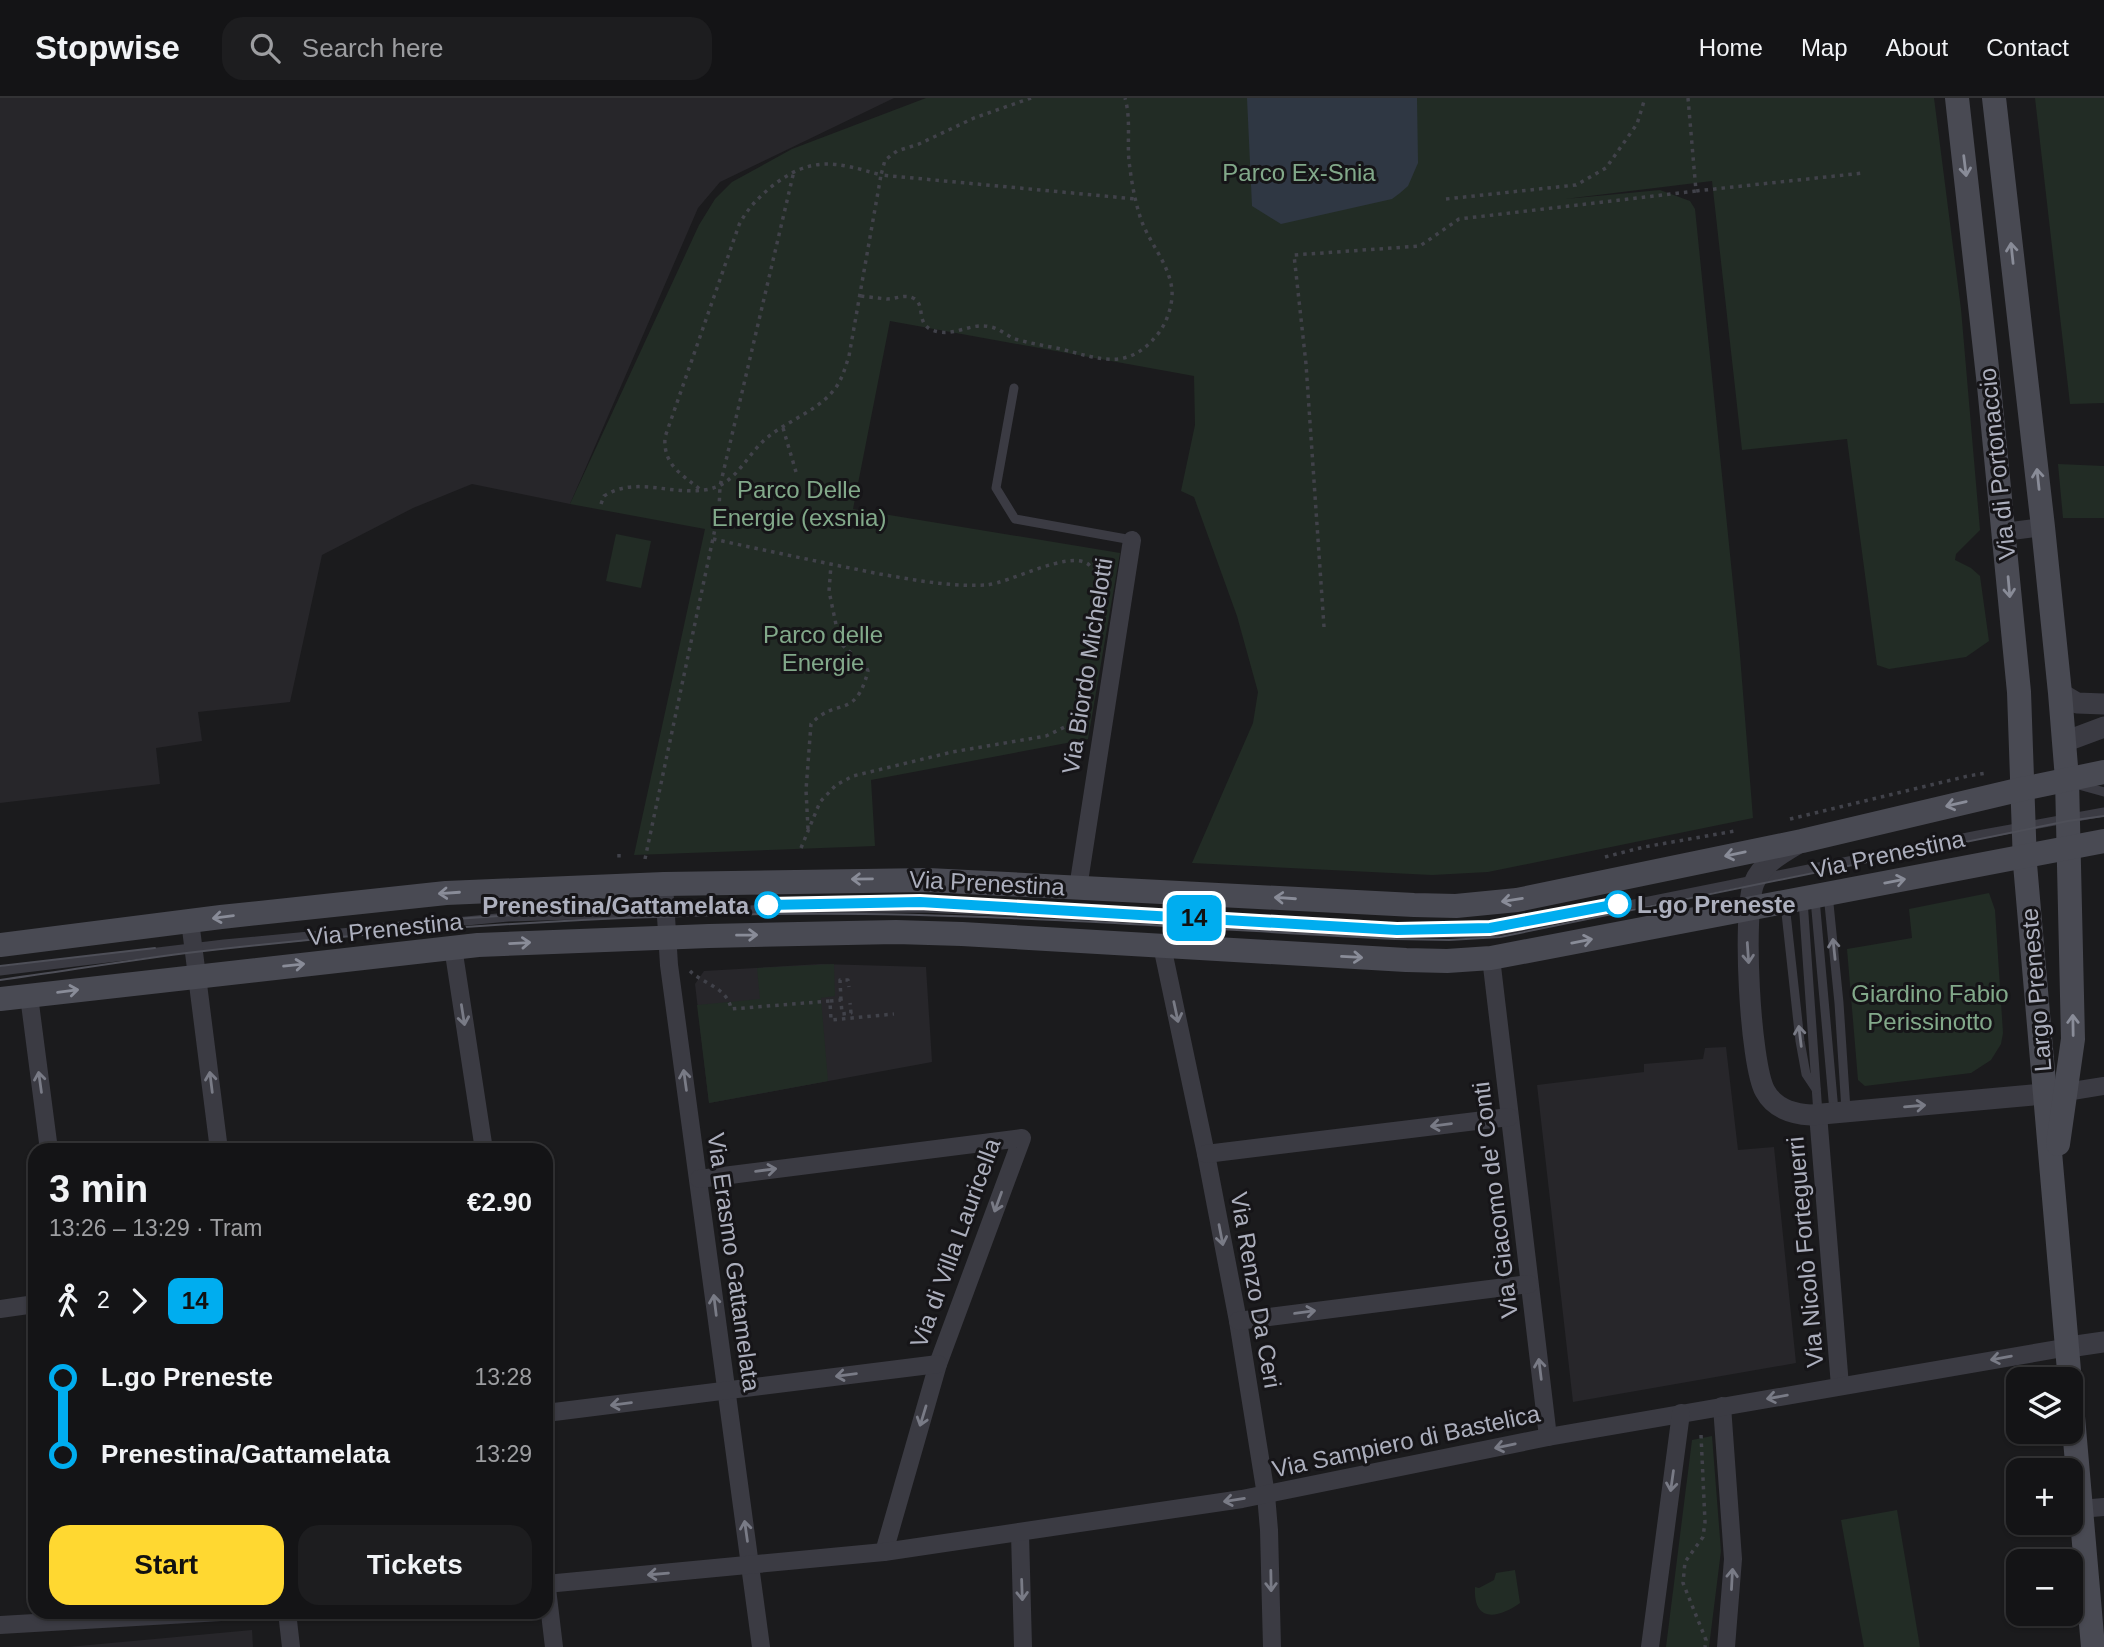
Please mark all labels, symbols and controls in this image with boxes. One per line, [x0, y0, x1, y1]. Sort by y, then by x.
search box [222, 17, 712, 80]
text: Stopwise [35, 29, 180, 66]
icon: search [246, 29, 284, 67]
text: Search here [302, 33, 444, 63]
text: Home [1699, 34, 1763, 61]
text: Map [1801, 34, 1848, 61]
text: About [1886, 34, 1948, 61]
text: Contact [1986, 34, 2069, 61]
one-way arrow [1959, 154, 1972, 177]
park label: Parco Ex-Snia [1222, 159, 1376, 186]
one-way arrow [2005, 242, 2018, 265]
street label: Via di Portonaccio [1973, 367, 2021, 561]
one-way arrow [2031, 468, 2044, 491]
park label: Parco Delle Energie (exsnia) [712, 476, 886, 531]
street label: Via Biordo Michelotti [1057, 556, 1117, 776]
one-way arrow [2003, 575, 2016, 598]
park label: Parco delle Energie [763, 621, 883, 676]
one-way arrow [1945, 798, 1967, 811]
street label: Via Prenestina [1809, 824, 1968, 883]
one-way arrow [1724, 847, 1747, 861]
street label: Via Prenestina [909, 865, 1066, 901]
one-way arrow [851, 873, 874, 886]
one-way arrow [1883, 874, 1906, 888]
one-way arrow [438, 887, 461, 900]
one-way arrow [1274, 891, 1297, 904]
marker: L.go Preneste [1605, 891, 1631, 917]
place label: L.go Preneste [1637, 891, 1796, 918]
place label: Prenestina/Gattamelata [482, 892, 750, 919]
marker: Prenestina/Gattamelata [755, 892, 781, 918]
one-way arrow [1501, 894, 1524, 907]
line badge: 14 [1162, 895, 1226, 941]
text: 14 [1181, 904, 1207, 931]
street label: Via Prenestina [306, 907, 464, 951]
street label: Largo Preneste [2015, 907, 2057, 1073]
one-way arrow [212, 910, 234, 923]
one-way arrow [736, 929, 759, 942]
one-way arrow [1571, 933, 1593, 947]
one-way arrow [508, 936, 531, 949]
one-way arrow [1827, 938, 1840, 961]
one-way arrow [1742, 941, 1755, 963]
one-way arrow [1340, 951, 1363, 964]
one-way arrow [282, 958, 305, 971]
park label: Giardino Fabio Perissinotto [1851, 980, 2009, 1035]
one-way arrow [56, 985, 79, 998]
one-way arrow [1169, 1000, 1183, 1023]
one-way arrow [457, 1003, 470, 1026]
one-way arrow [2066, 1013, 2080, 1036]
one-way arrow [1793, 1025, 1806, 1048]
one-way arrow [678, 1069, 691, 1092]
one-way arrow [33, 1071, 46, 1094]
one-way arrow [204, 1071, 217, 1094]
street label: Via Giacomo de' Conti [1467, 1080, 1523, 1320]
one-way arrow [1903, 1099, 1925, 1112]
one-way arrow [1430, 1119, 1453, 1132]
street label: Via Erasmo Gattamelata [702, 1131, 766, 1394]
street label: Via di Villa Lauricella [905, 1134, 1006, 1351]
street label: Via Nicolò Forteguerri [1781, 1135, 1829, 1369]
one-way arrow [755, 1164, 777, 1177]
text: 3 min [49, 1168, 148, 1210]
text: €2.90 [467, 1187, 532, 1217]
one-way arrow [991, 1190, 1004, 1212]
street label: Via Renzo Da Ceri [1225, 1190, 1287, 1390]
text: 13:26 – 13:29 · Tram [49, 1215, 263, 1241]
one-way arrow [1215, 1223, 1229, 1246]
icon: walk [49, 1282, 87, 1320]
icon: forward [120, 1282, 158, 1320]
text: 2 [97, 1287, 110, 1313]
text: 14 [182, 1287, 209, 1314]
one-way arrow [708, 1295, 721, 1317]
one-way arrow [1294, 1306, 1316, 1319]
one-way arrow [1990, 1352, 2013, 1365]
one-way arrow [1533, 1359, 1546, 1381]
text: L.go Preneste [101, 1362, 273, 1392]
text: 13:28 [474, 1364, 532, 1390]
map controls [2006, 1367, 2083, 1626]
button: layers [2006, 1367, 2083, 1444]
one-way arrow [835, 1369, 858, 1382]
one-way arrow [1766, 1391, 1789, 1404]
one-way arrow [610, 1397, 632, 1410]
street label: Via Sampiero di Bastelica [1270, 1399, 1543, 1483]
one-way arrow [915, 1405, 928, 1427]
text: Prenestina/Gattamelata [101, 1439, 390, 1469]
one-way arrow [1494, 1440, 1517, 1454]
text: 13:29 [474, 1441, 532, 1467]
button: + [2006, 1458, 2083, 1535]
one-way arrow [1666, 1469, 1679, 1492]
one-way arrow [1223, 1494, 1246, 1507]
one-way arrow [739, 1520, 752, 1543]
button: Start [49, 1525, 284, 1605]
button: Tickets [298, 1525, 532, 1605]
button: − [2006, 1549, 2083, 1626]
one-way arrow [647, 1568, 670, 1581]
one-way arrow [1725, 1568, 1738, 1591]
one-way arrow [1264, 1569, 1277, 1592]
one-way arrow [1015, 1578, 1029, 1601]

